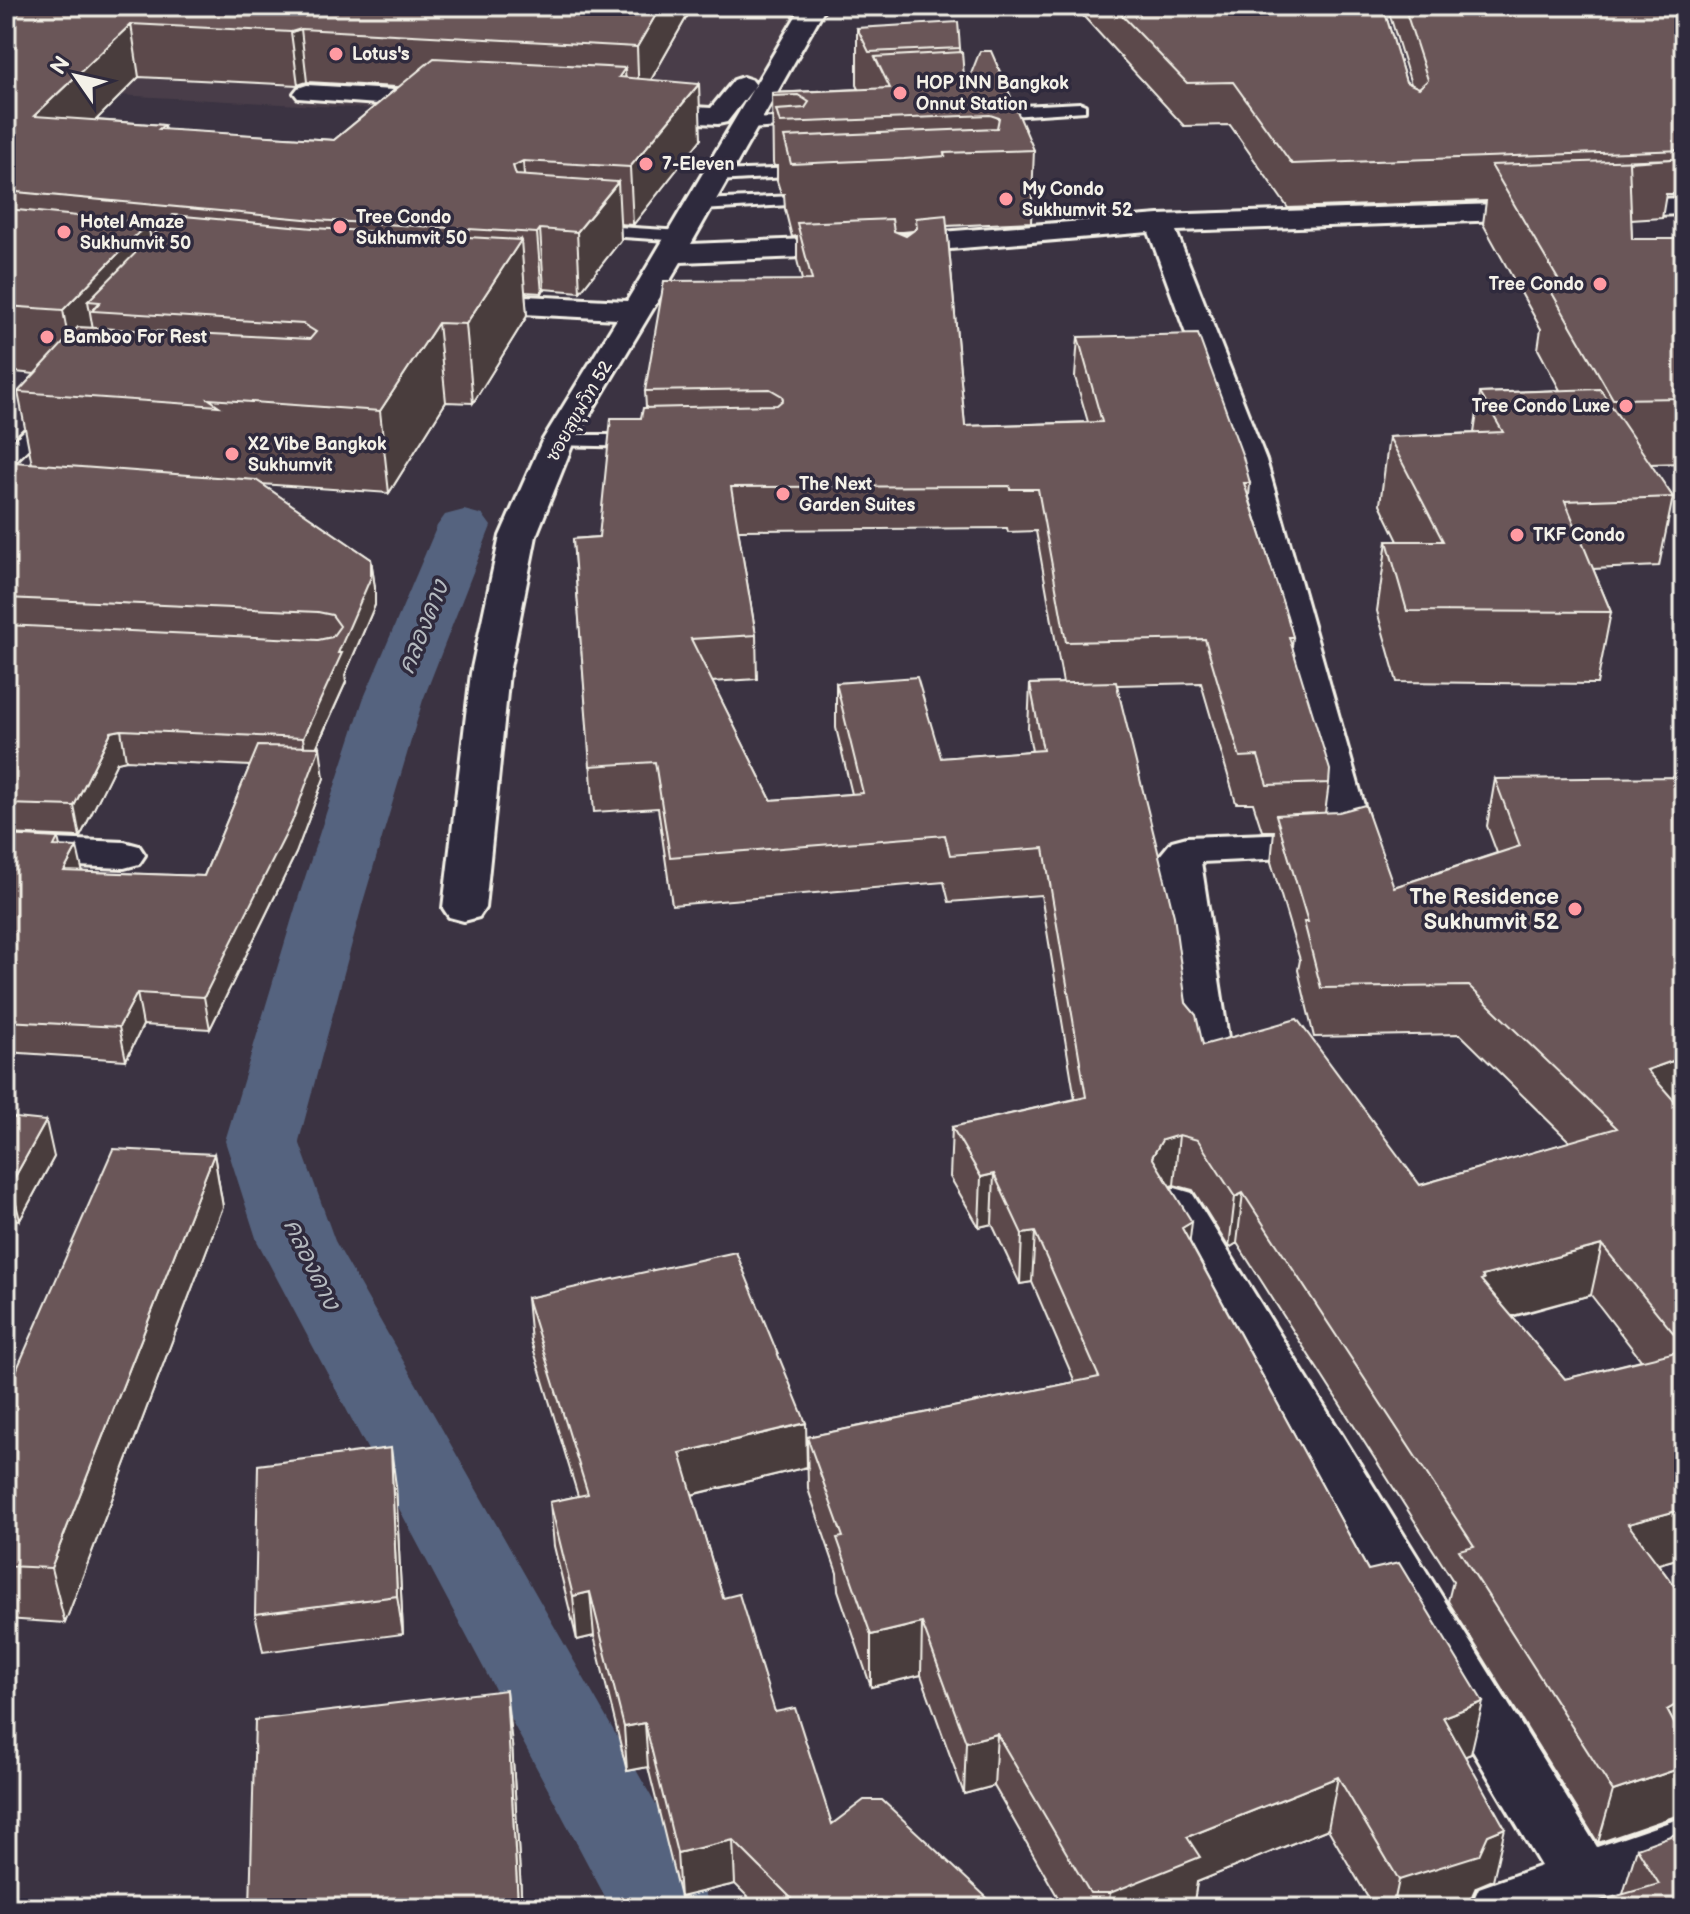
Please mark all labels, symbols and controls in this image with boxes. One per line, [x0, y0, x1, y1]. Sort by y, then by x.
north arrow [36, 36, 116, 116]
place label: Lotus's [352, 44, 410, 65]
marker: Lotus's [327, 45, 345, 63]
text: N [45, 51, 76, 80]
place label: HOP INN Bangkok Onnut Station [916, 73, 1069, 115]
marker: HOP INN Bangkok Onnut Station [891, 84, 909, 102]
place label: 7-Eleven [662, 154, 734, 175]
marker: 7-Eleven [637, 155, 655, 173]
place label: My Condo Sukhumvit 52 [1022, 179, 1133, 221]
marker: My Condo Sukhumvit 52 [997, 190, 1015, 208]
place label: Tree Condo Sukhumvit 50 [356, 207, 467, 249]
place label: Hotel Amaze Sukhumvit 50 [80, 212, 191, 254]
marker: Tree Condo Sukhumvit 50 [331, 218, 349, 236]
marker: Hotel Amaze Sukhumvit 50 [55, 223, 73, 241]
place label: Tree Condo [1489, 274, 1584, 295]
marker: Tree Condo [1591, 275, 1609, 293]
place label: Bamboo For Rest [63, 327, 207, 348]
marker: Bamboo For Rest [38, 328, 56, 346]
street label: ซอยสุขุมวิท 52 [541, 356, 620, 467]
place label: Tree Condo Luxe [1472, 396, 1610, 417]
marker: Tree Condo Luxe [1617, 397, 1635, 415]
place label: X2 Vibe Bangkok Sukhumvit [248, 434, 387, 476]
marker: X2 Vibe Bangkok Sukhumvit [223, 445, 241, 463]
place label: The Next Garden Suites [799, 474, 916, 516]
marker: The Next Garden Suites [774, 485, 792, 503]
place label: TKF Condo [1533, 525, 1625, 546]
marker: TKF Condo [1508, 526, 1526, 544]
water label: คลองคาง [392, 575, 456, 678]
place label: The Residence Sukhumvit 52 [1409, 884, 1559, 936]
marker: The Residence Sukhumvit 52 [1566, 900, 1584, 918]
water label: คลองคาง [277, 1214, 347, 1316]

